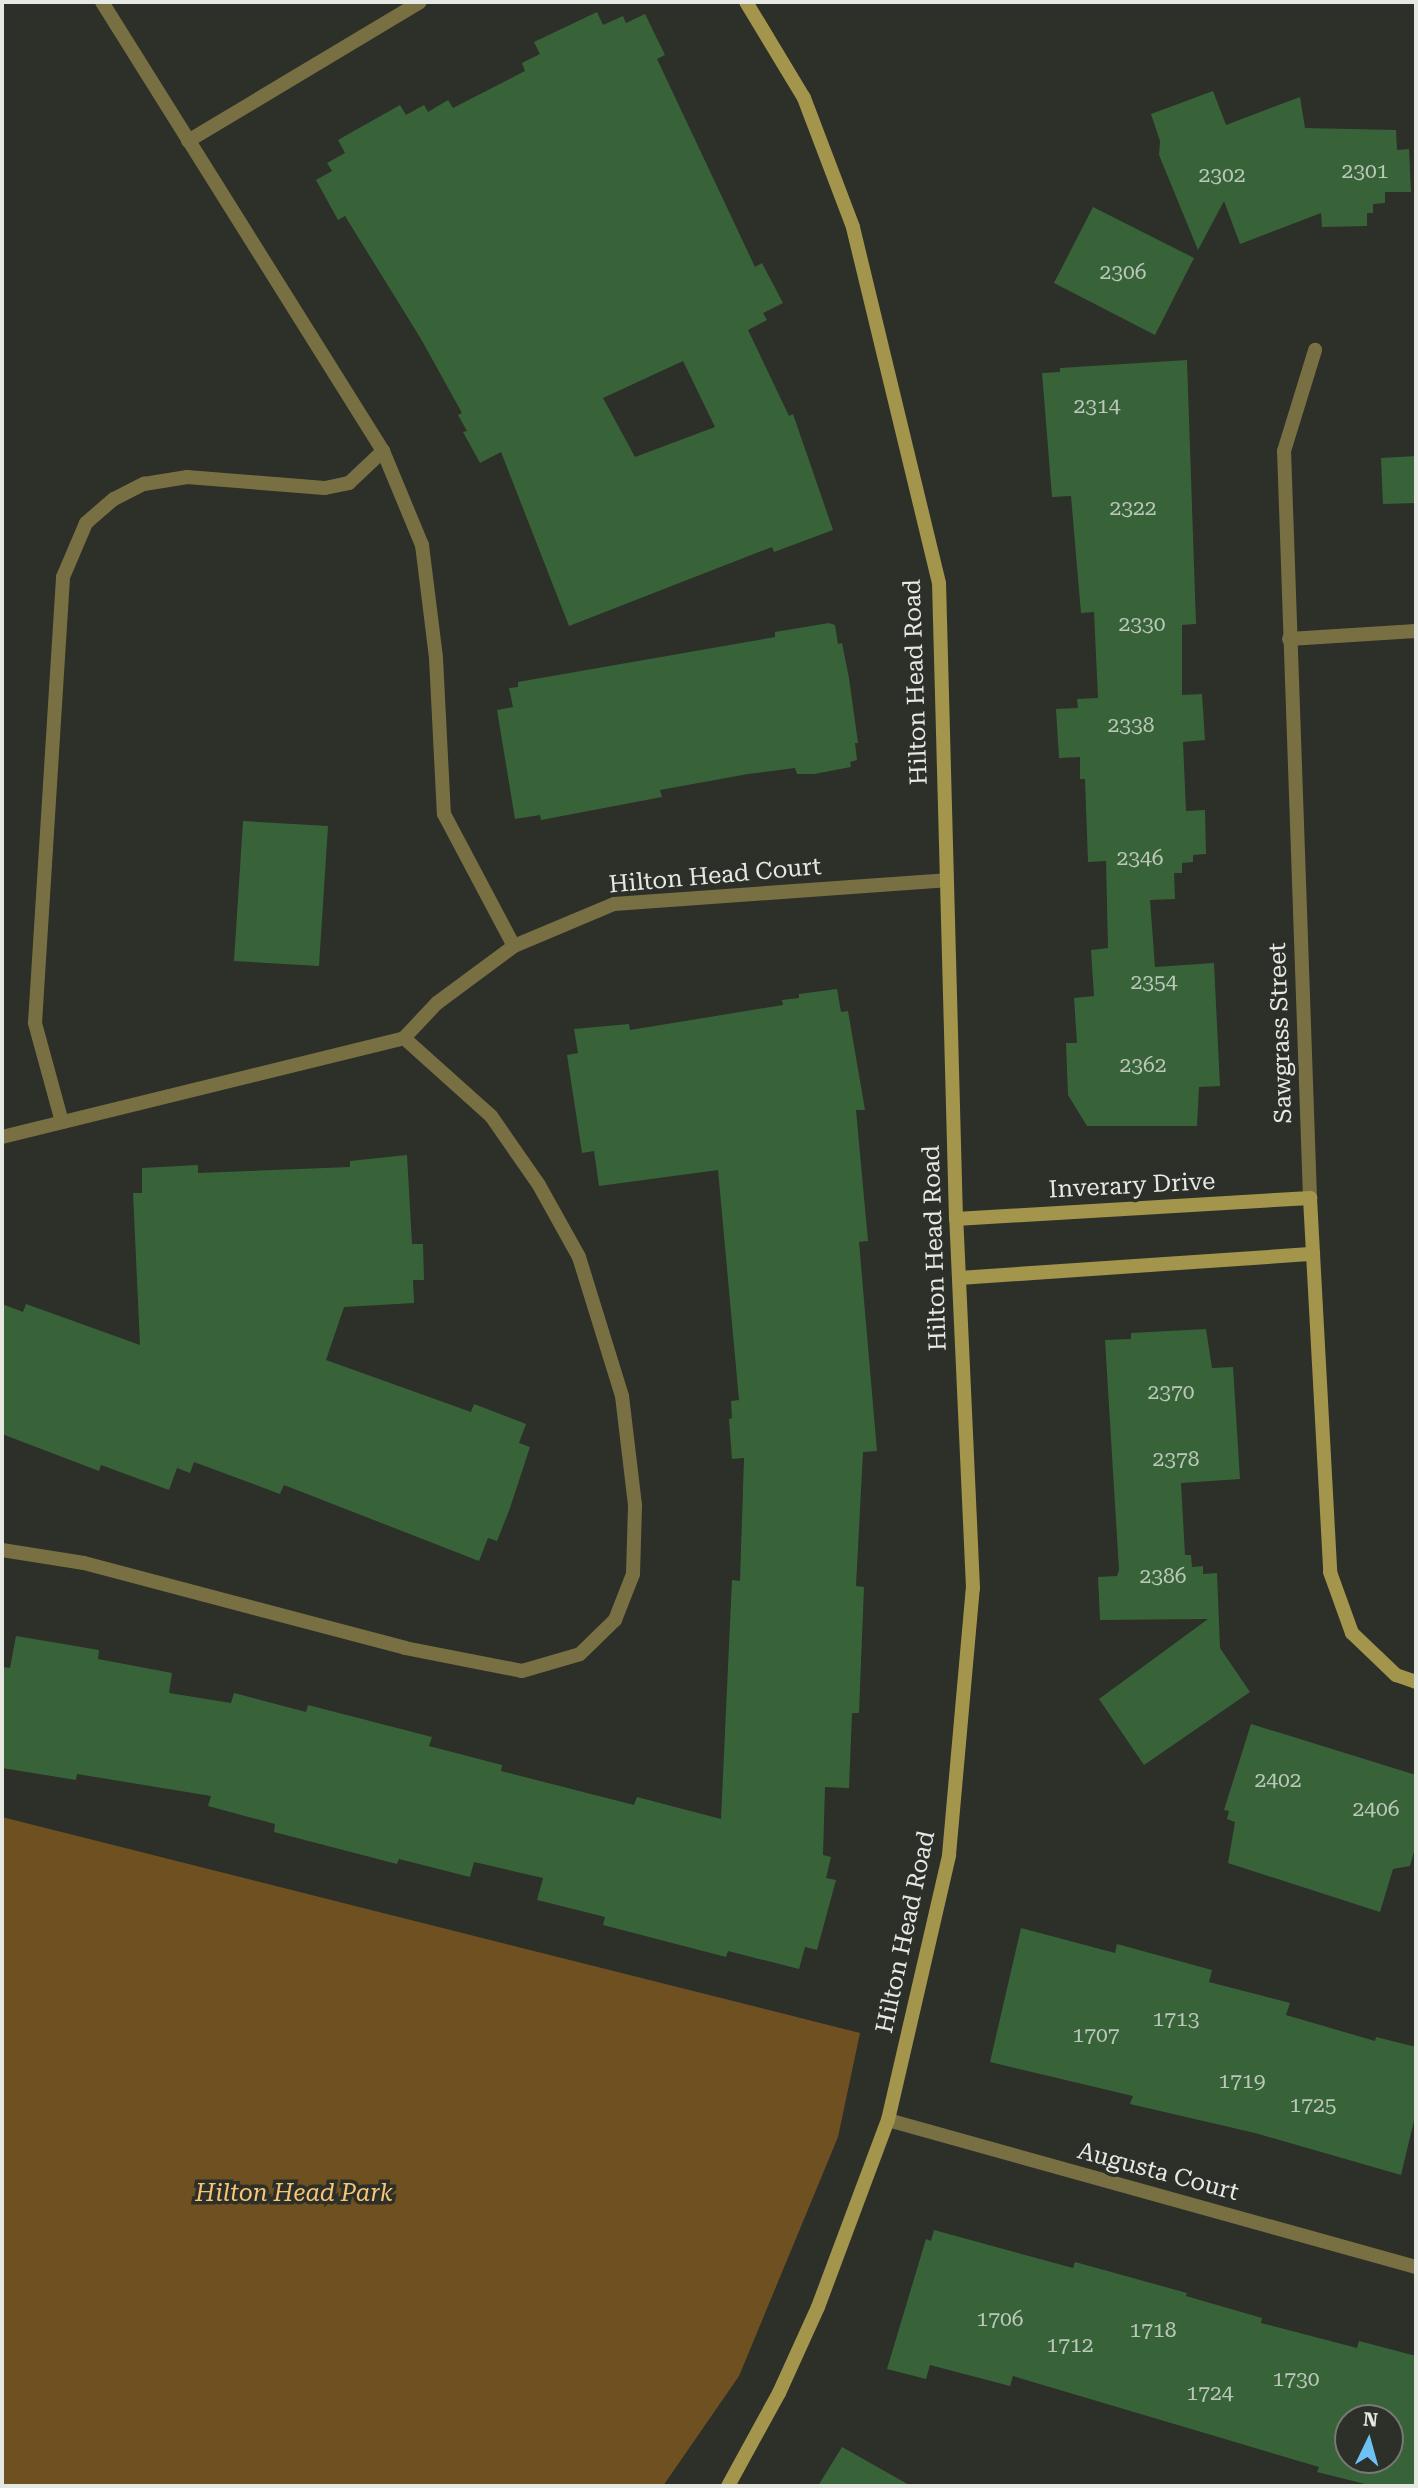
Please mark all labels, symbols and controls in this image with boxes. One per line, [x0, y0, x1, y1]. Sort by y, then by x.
house number: 2301 [1341, 158, 1389, 184]
house number: 2302 [1198, 162, 1246, 188]
house number: 2306 [1099, 259, 1147, 285]
house number: 2314 [1073, 393, 1121, 419]
house number: 2322 [1109, 495, 1157, 521]
street label: Hilton Head Road [898, 579, 934, 785]
house number: 2330 [1118, 611, 1166, 637]
house number: 2338 [1107, 712, 1155, 738]
house number: 2346 [1116, 845, 1164, 871]
street label: Hilton Head Court [607, 852, 823, 900]
street label: Sawgrass Street [1263, 942, 1299, 1124]
house number: 2354 [1130, 969, 1178, 995]
house number: 2362 [1119, 1052, 1167, 1078]
street label: Hilton Head Road [917, 1145, 953, 1351]
street label: Inverary Drive [1048, 1167, 1216, 1205]
house number: 2370 [1147, 1379, 1195, 1405]
house number: 2378 [1152, 1446, 1200, 1472]
house number: 2386 [1139, 1563, 1187, 1589]
house number: 2402 [1254, 1767, 1302, 1793]
house number: 2406 [1352, 1796, 1400, 1822]
street label: Hilton Head Road [870, 1828, 942, 2036]
house number: 1713 [1152, 2006, 1200, 2032]
house number: 1707 [1072, 2022, 1120, 2048]
house number: 1719 [1218, 2068, 1266, 2094]
house number: 1725 [1289, 2092, 1337, 2118]
street label: Augusta Court [1074, 2137, 1242, 2207]
park label: Hilton Head Park [195, 2180, 393, 2208]
house number: 1706 [976, 2306, 1024, 2332]
house number: 1718 [1129, 2317, 1177, 2343]
house number: 1712 [1046, 2332, 1094, 2358]
house number: 1730 [1272, 2366, 1320, 2392]
house number: 1724 [1186, 2380, 1234, 2406]
north arrow [1334, 2404, 1404, 2474]
text: N [1362, 2407, 1379, 2432]

